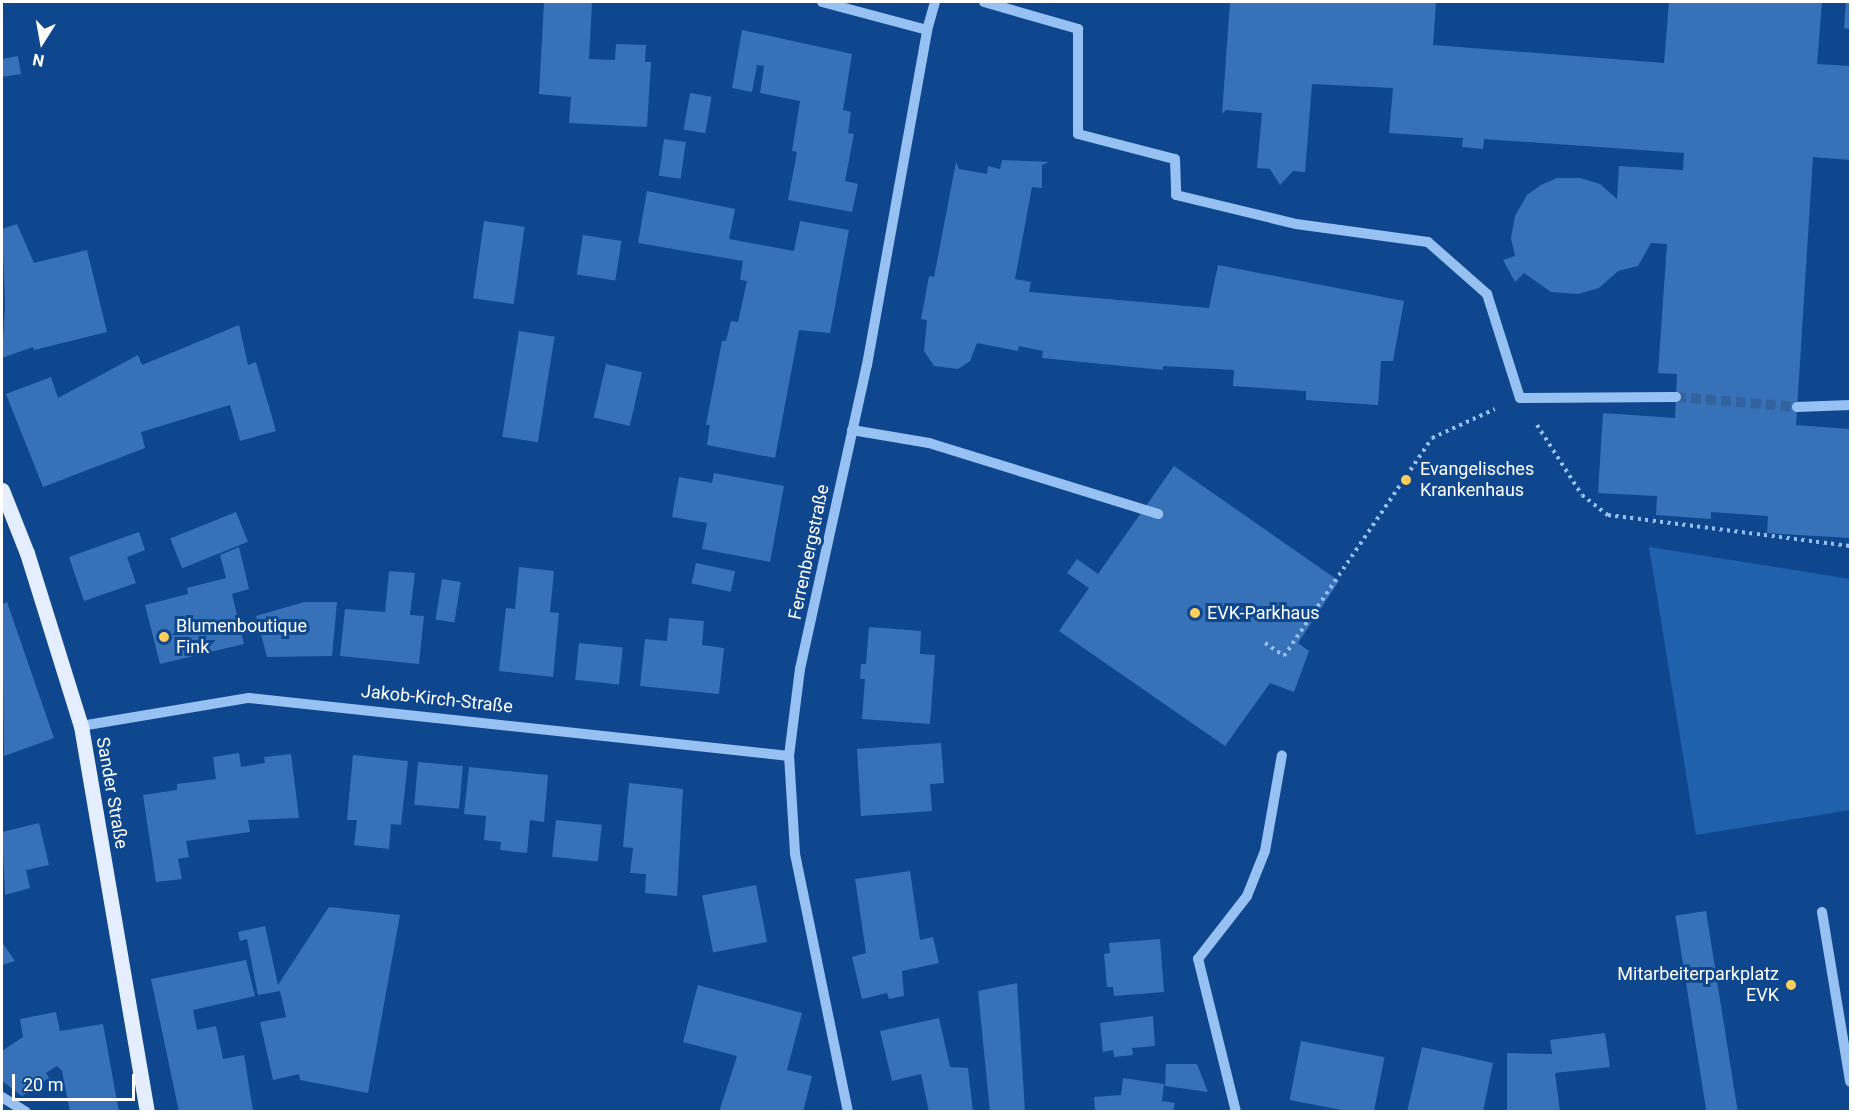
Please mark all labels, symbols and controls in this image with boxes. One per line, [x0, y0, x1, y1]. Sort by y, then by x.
north arrow [12, 12, 72, 72]
text: N [31, 50, 46, 71]
place label: Evangelisches Krankenhaus [1420, 459, 1534, 502]
marker: Evangelisches Krankenhaus [1397, 471, 1415, 489]
street label: Ferrenbergstraße [784, 483, 834, 621]
place label: EVK-Parkhaus [1207, 602, 1320, 624]
marker: EVK-Parkhaus [1188, 606, 1202, 620]
place label: Blumenboutique Fink [176, 616, 307, 658]
marker: Blumenboutique Fink [157, 630, 171, 644]
street label: Jakob-Kirch-Straße [360, 680, 514, 718]
street label: Sander Straße [92, 735, 132, 851]
place label: Mitarbeiterparkplatz EVK [1617, 964, 1779, 1006]
marker: Mitarbeiterparkplatz EVK [1784, 978, 1798, 992]
scale bar [15, 1062, 138, 1100]
text: 20 m [23, 1074, 63, 1095]

